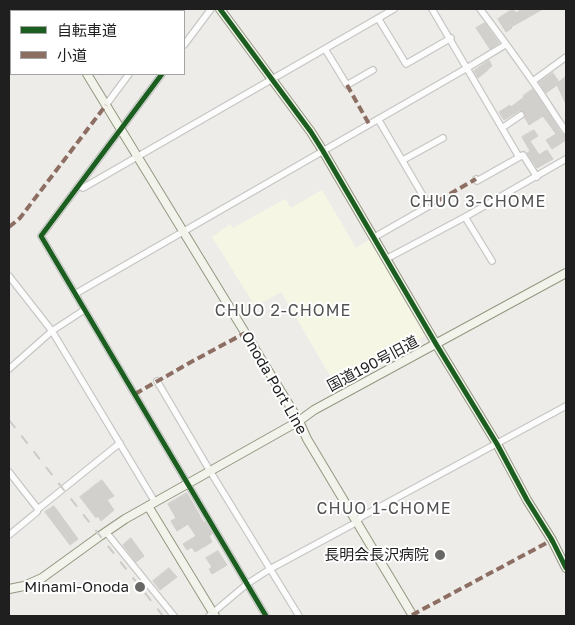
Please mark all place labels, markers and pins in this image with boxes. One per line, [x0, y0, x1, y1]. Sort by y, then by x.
place label: 長明会長沢病院 [324, 546, 429, 564]
marker: 長明会長沢病院 [433, 548, 447, 562]
place label: Minami-Onoda [24, 578, 129, 596]
marker: Minami-Onoda [133, 580, 147, 594]

